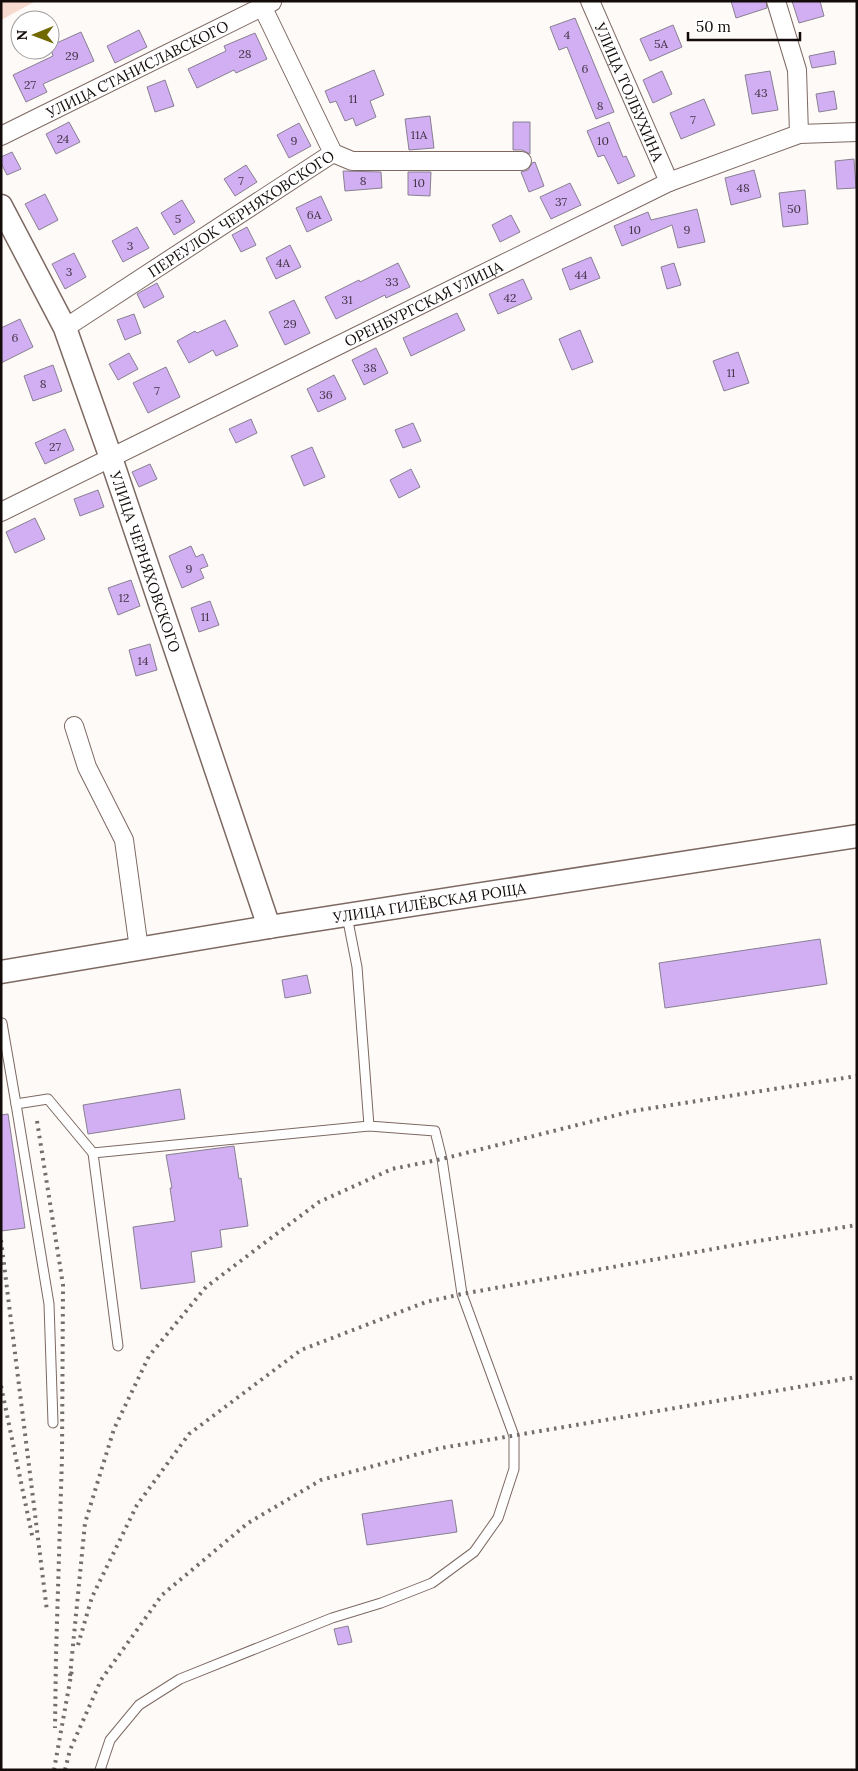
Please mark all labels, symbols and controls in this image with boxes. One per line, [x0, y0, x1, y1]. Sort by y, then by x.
north arrow [10, 10, 60, 60]
scale bar [688, 10, 800, 42]
street label: УЛИЦА СТАНИСЛАВСКОГО [42, 16, 232, 122]
text: 50 m [696, 17, 731, 36]
street label: УЛИЦА ТОЛБУХИНА [591, 19, 668, 165]
house number: 4 [564, 27, 571, 42]
text: N [13, 29, 31, 41]
house number: 5А [654, 36, 669, 51]
house number: 28 [238, 46, 252, 61]
house number: 29 [65, 48, 79, 63]
house number: 6 [582, 61, 589, 76]
house number: 27 [24, 77, 36, 92]
house number: 43 [754, 85, 768, 100]
house number: 11 [349, 91, 357, 106]
house number: 8 [597, 98, 604, 113]
house number: 7 [690, 112, 696, 127]
house number: 11А [411, 127, 428, 142]
house number: 24 [57, 131, 70, 146]
house number: 9 [291, 133, 298, 148]
house number: 10 [597, 133, 609, 148]
street label: ПЕРЕУЛОК ЧЕРНЯХОВСКОГО [144, 145, 338, 281]
house number: 7 [238, 173, 244, 188]
house number: 8 [360, 173, 367, 188]
house number: 10 [413, 175, 425, 190]
house number: 48 [736, 180, 750, 195]
house number: 37 [555, 194, 567, 209]
house number: 50 [787, 201, 801, 216]
house number: 6А [307, 207, 322, 222]
house number: 5 [175, 211, 181, 226]
house number: 10 [629, 222, 641, 237]
house number: 9 [684, 222, 691, 237]
house number: 3 [127, 238, 134, 253]
house number: 4А [276, 255, 290, 270]
street label: ОРЕНБУРГСКАЯ УЛИЦА [341, 256, 506, 350]
house number: 3 [66, 264, 73, 279]
house number: 44 [574, 267, 588, 282]
house number: 33 [385, 274, 399, 289]
house number: 42 [504, 290, 516, 305]
house number: 31 [341, 292, 353, 307]
house number: 29 [283, 316, 297, 331]
house number: 6 [12, 330, 19, 345]
house number: 38 [363, 360, 377, 375]
house number: 11 [727, 365, 735, 380]
house number: 8 [40, 376, 47, 391]
house number: 7 [154, 383, 160, 398]
house number: 36 [319, 387, 333, 402]
house number: 27 [49, 439, 61, 454]
street label: УЛИЦА ЧЕРНЯХОВСКОГО [106, 468, 185, 655]
house number: 9 [186, 561, 193, 576]
house number: 12 [119, 590, 129, 605]
house number: 11 [201, 609, 209, 624]
house number: 14 [138, 653, 149, 668]
street label: УЛИЦА ГИЛЁВСКАЯ РОЩА [331, 878, 528, 927]

